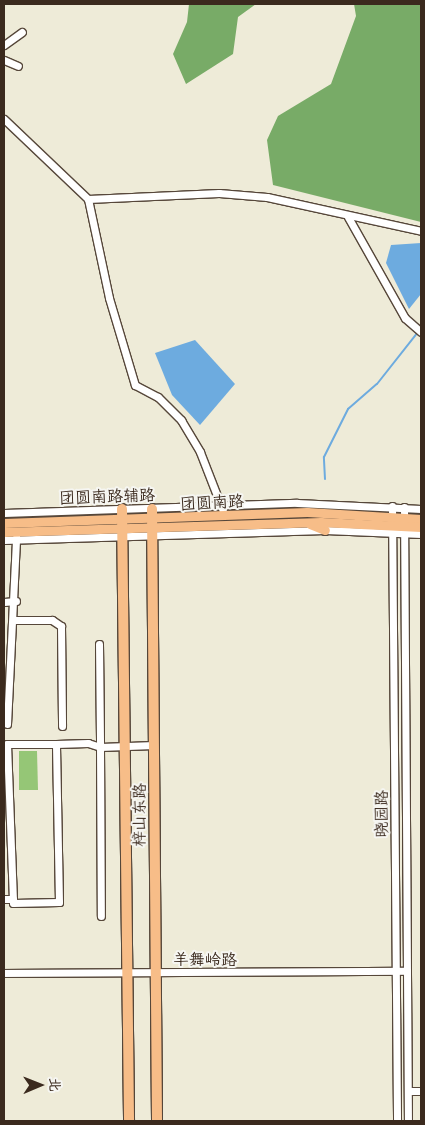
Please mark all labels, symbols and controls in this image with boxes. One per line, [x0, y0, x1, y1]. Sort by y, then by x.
street label: 团圆南路辅路 [59, 485, 155, 507]
street label: 团圆南路 [180, 491, 244, 513]
street label: 梓山东路 [129, 783, 149, 847]
street label: 晓园路 [371, 790, 391, 838]
street label: 羊舞岭路 [173, 949, 237, 969]
north arrow [15, 1060, 65, 1110]
text: 北 [46, 1078, 64, 1092]

